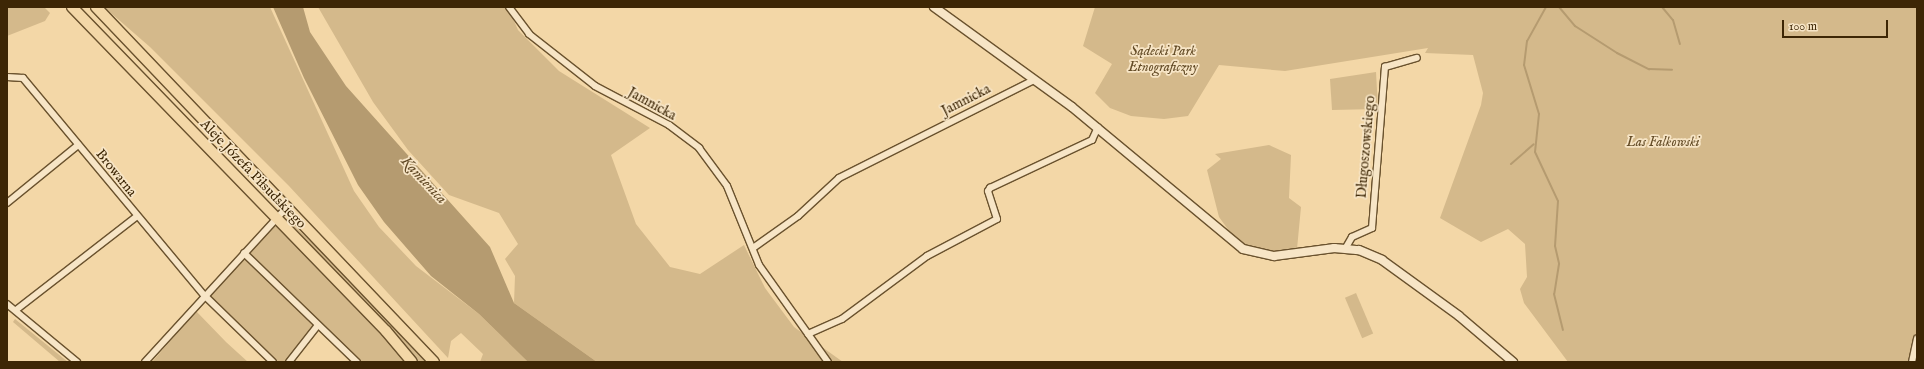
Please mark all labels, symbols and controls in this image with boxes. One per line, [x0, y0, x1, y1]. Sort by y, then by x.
scale bar [1784, 12, 1890, 38]
text: 100 m [1789, 19, 1817, 34]
park label: Sądecki Park Etnograficzny [1128, 43, 1198, 76]
street label: Jamnicka [939, 81, 993, 119]
street label: Jamnicka [625, 84, 679, 124]
street label: Długoszowskiego [1353, 95, 1379, 199]
street label: Aleje Józefa Piłsudskiego [196, 116, 310, 232]
park label: Las Falkowski [1626, 134, 1700, 150]
street label: Browarna [92, 146, 140, 200]
water label: Kamienica [397, 152, 451, 208]

